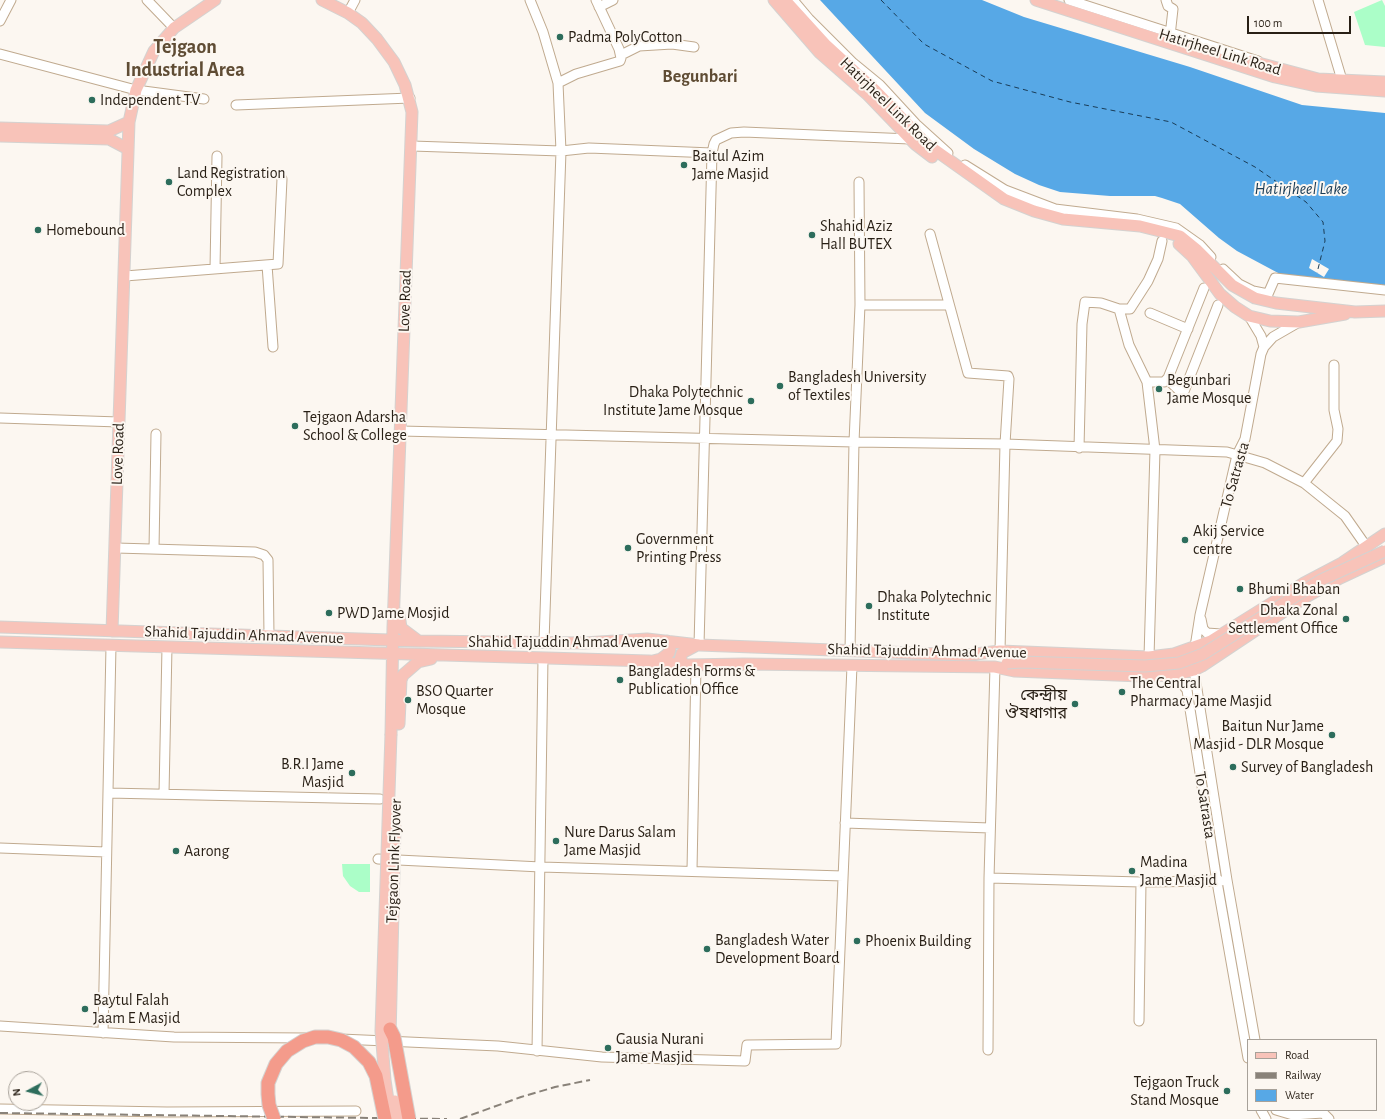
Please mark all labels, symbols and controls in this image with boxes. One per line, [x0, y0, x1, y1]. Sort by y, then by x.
scale bar [1249, 8, 1353, 34]
text: 100 m [1254, 17, 1282, 29]
street label: Hatirjheel Link Road [1157, 24, 1283, 80]
place label: Padma PolyCotton [568, 27, 682, 47]
marker: Padma PolyCotton [555, 32, 565, 42]
district label: Tejgaon Industrial Area [125, 35, 245, 82]
street label: Hatirjheel Link Road [836, 53, 940, 155]
district label: Begunbari [662, 66, 738, 88]
place label: Independent TV [100, 90, 200, 110]
marker: Independent TV [87, 95, 97, 105]
place label: Baitul Azim Jame Masjid [692, 146, 769, 184]
marker: Baitul Azim Jame Masjid [679, 160, 689, 170]
place label: Land Registration Complex [177, 163, 286, 201]
marker: Land Registration Complex [164, 177, 174, 187]
water label: Hatirjheel Lake [1255, 179, 1347, 199]
place label: Shahid Aziz Hall BUTEX [820, 216, 893, 254]
place label: Homebound [46, 220, 125, 240]
marker: Homebound [33, 225, 43, 235]
marker: Shahid Aziz Hall BUTEX [807, 230, 817, 240]
street label: Love Road [394, 269, 416, 333]
place label: Bangladesh University of Textiles [788, 367, 926, 405]
place label: Begunbari Jame Mosque [1167, 370, 1251, 408]
marker: Bangladesh University of Textiles [775, 381, 785, 391]
place label: Dhaka Polytechnic Institute Jame Mosque [603, 382, 743, 420]
marker: Begunbari Jame Mosque [1154, 384, 1164, 394]
marker: Dhaka Polytechnic Institute Jame Mosque [746, 396, 756, 406]
place label: Tejgaon Adarsha School & College [303, 407, 407, 445]
marker: Tejgaon Adarsha School & College [290, 421, 300, 431]
street label: Love Road [107, 422, 129, 486]
street label: To Satrasta [1216, 440, 1254, 510]
place label: Akij Service centre [1193, 521, 1264, 559]
place label: Government Printing Press [636, 529, 722, 567]
marker: Akij Service centre [1180, 535, 1190, 545]
marker: Government Printing Press [623, 543, 633, 553]
place label: Bhumi Bhaban [1248, 579, 1340, 599]
marker: Bhumi Bhaban [1235, 584, 1245, 594]
place label: Dhaka Polytechnic Institute [877, 587, 991, 625]
place label: Dhaka Zonal Settlement Office [1228, 600, 1338, 638]
marker: Dhaka Polytechnic Institute [864, 601, 874, 611]
place label: PWD Jame Mosjid [337, 603, 449, 623]
marker: PWD Jame Mosjid [324, 608, 334, 618]
marker: Dhaka Zonal Settlement Office [1341, 614, 1351, 624]
street label: Shahid Tajuddin Ahmad Avenue [144, 622, 344, 648]
street label: Shahid Tajuddin Ahmad Avenue [468, 632, 668, 652]
street label: Shahid Tajuddin Ahmad Avenue [827, 640, 1027, 662]
place label: Bangladesh Forms & Publication Office [628, 661, 755, 699]
place label: The Central Pharmacy Jame Masjid [1130, 673, 1272, 711]
marker: Bangladesh Forms & Publication Office [615, 675, 625, 685]
place label: BSO Quarter Mosque [416, 681, 493, 719]
place label: কেন্দ্রীয় ঔষধাগার [1005, 685, 1067, 723]
marker: The Central Pharmacy Jame Masjid [1117, 687, 1127, 697]
marker: BSO Quarter Mosque [403, 695, 413, 705]
marker: কেন্দ্রীয় ঔষধাগার [1070, 699, 1080, 709]
place label: Baitun Nur Jame Masjid - DLR Mosque [1193, 716, 1324, 754]
marker: Baitun Nur Jame Masjid - DLR Mosque [1327, 730, 1337, 740]
place label: B.R.I Jame Masjid [281, 754, 344, 792]
place label: Survey of Bangladesh [1241, 757, 1373, 777]
marker: Survey of Bangladesh [1228, 762, 1238, 772]
marker: B.R.I Jame Masjid [347, 768, 357, 778]
street label: To Satrasta [1190, 770, 1220, 840]
street label: Tejgaon Link Flyover [382, 798, 406, 924]
place label: Nure Darus Salam Jame Masjid [564, 822, 676, 860]
marker: Nure Darus Salam Jame Masjid [551, 836, 561, 846]
place label: Aarong [184, 841, 229, 861]
marker: Aarong [171, 846, 181, 856]
place label: Madina Jame Masjid [1140, 852, 1217, 890]
marker: Madina Jame Masjid [1127, 866, 1137, 876]
place label: Bangladesh Water Development Board [715, 930, 840, 968]
place label: Phoenix Building [865, 931, 971, 951]
marker: Phoenix Building [852, 936, 862, 946]
marker: Bangladesh Water Development Board [702, 944, 712, 954]
place label: Baytul Falah Jaam E Masjid [93, 990, 180, 1028]
marker: Baytul Falah Jaam E Masjid [80, 1004, 90, 1014]
place label: Gausia Nurani Jame Masjid [616, 1029, 704, 1067]
legend [1247, 1039, 1377, 1111]
marker: Gausia Nurani Jame Masjid [603, 1043, 613, 1053]
text: Road [1285, 1049, 1309, 1061]
text: Railway [1285, 1069, 1321, 1081]
north arrow [8, 1071, 48, 1111]
place label: Tejgaon Truck Stand Mosque [1130, 1072, 1219, 1110]
marker: Tejgaon Truck Stand Mosque [1222, 1086, 1232, 1096]
text: N [11, 1088, 23, 1097]
text: Water [1285, 1089, 1314, 1101]

